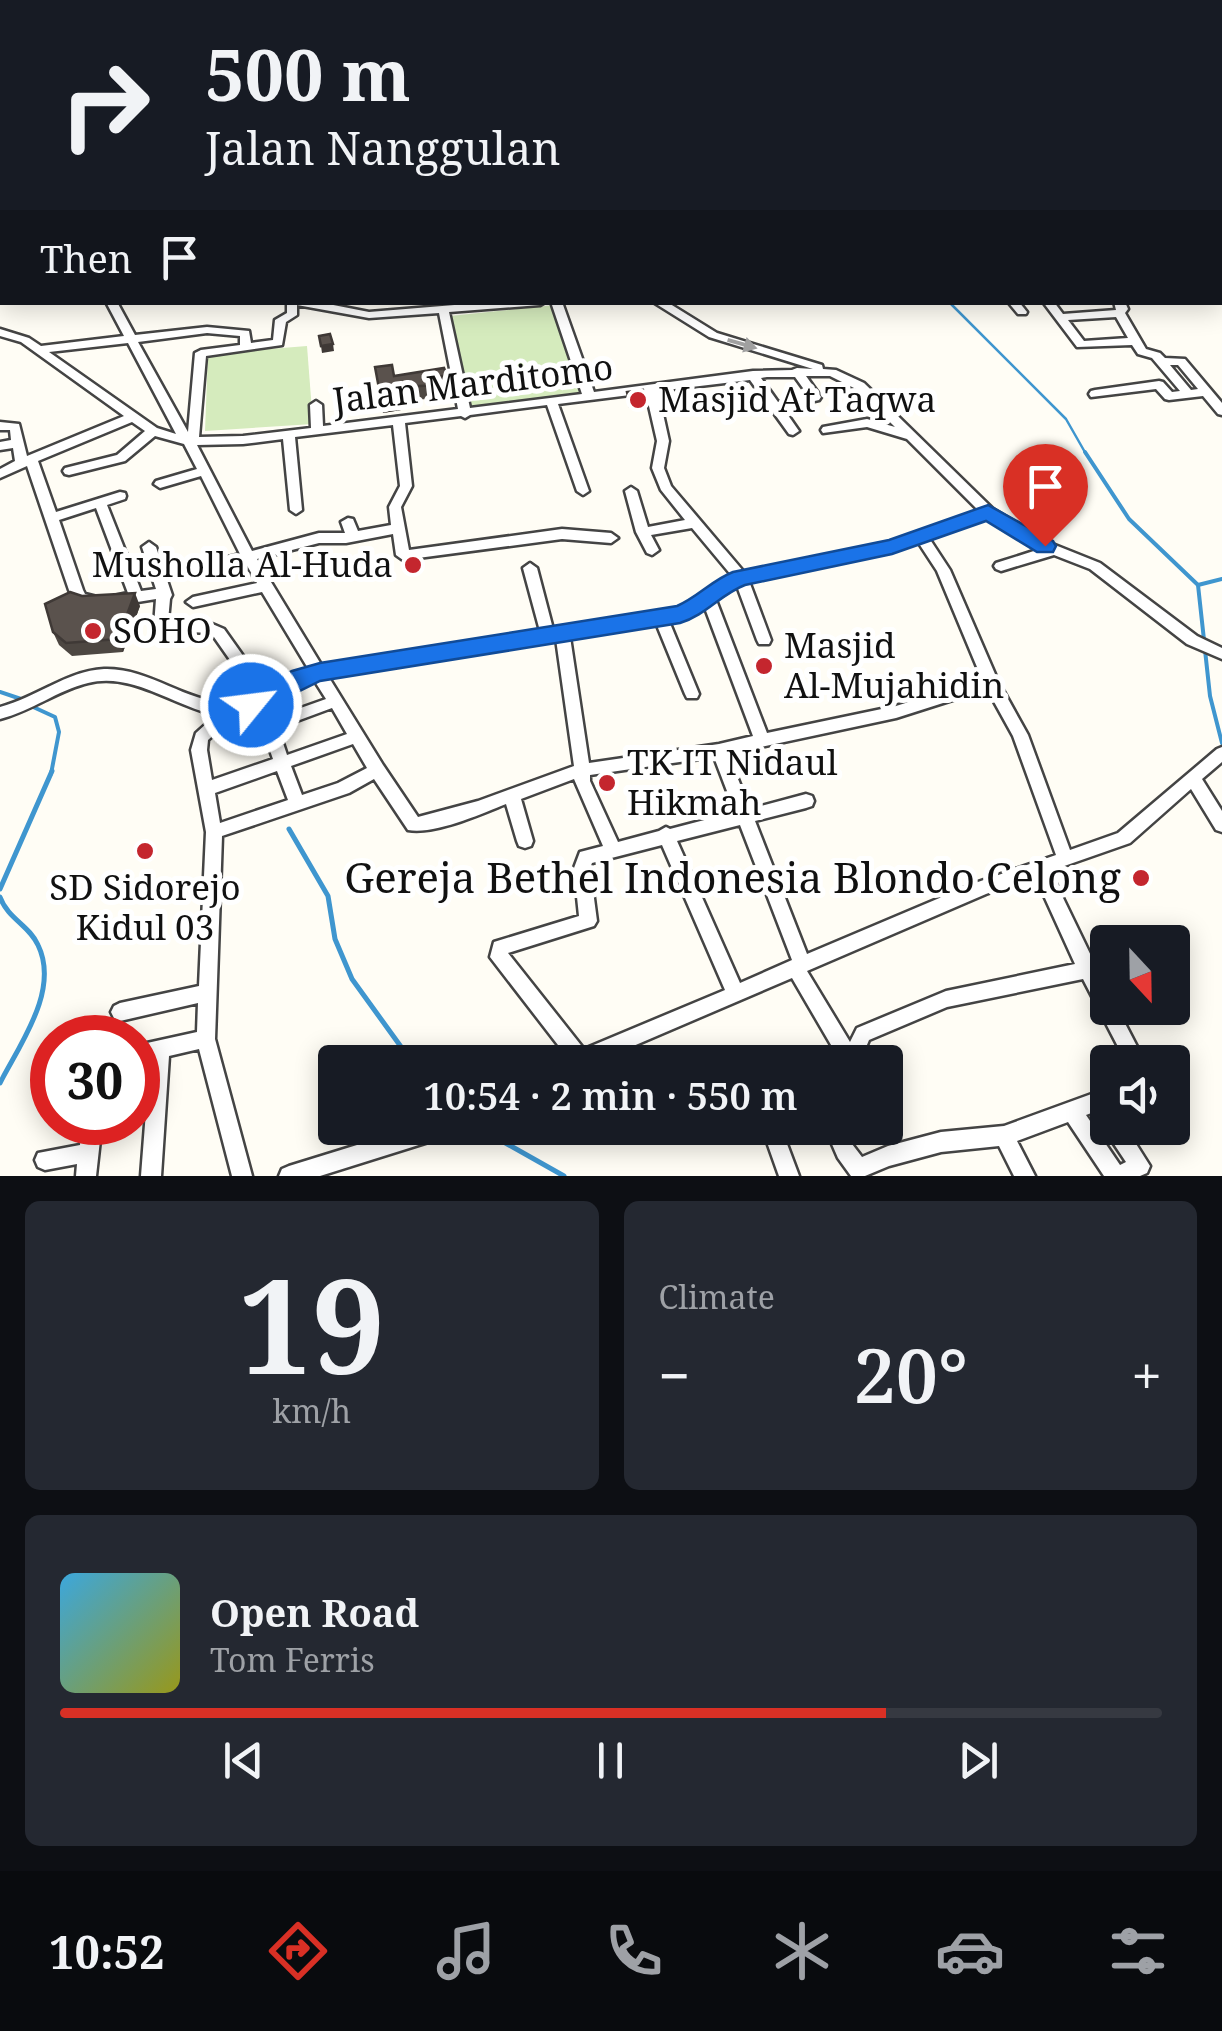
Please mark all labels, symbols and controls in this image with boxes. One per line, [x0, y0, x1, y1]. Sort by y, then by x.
text: 500 m [205, 26, 411, 122]
icon: right [40, 40, 170, 170]
text: Jalan Nanggulan [205, 117, 560, 178]
icon: arrive [152, 230, 207, 285]
text: Then [40, 232, 132, 284]
one-way arrow [727, 337, 758, 352]
street label: Jalan Marditomo [329, 342, 616, 423]
place label: Masjid At Taqwa [658, 375, 936, 422]
marker: Masjid At Taqwa [627, 389, 649, 411]
pin [1003, 444, 1088, 547]
icon: arrive [1018, 459, 1073, 514]
place label: Musholla Al-Huda [92, 540, 393, 587]
marker: Musholla Al-Huda [402, 554, 424, 576]
place label: SOHO [113, 606, 212, 653]
marker: SOHO [82, 620, 104, 642]
place label: Masjid Al-Mujahidin [784, 621, 1004, 708]
position arrow [199, 653, 303, 757]
marker: Masjid Al-Mujahidin [753, 655, 775, 677]
place label: TK IT Nidaul Hikmah [627, 738, 838, 825]
marker: TK IT Nidaul Hikmah [596, 772, 618, 794]
marker: SD Sidorejo Kidul 03 [134, 840, 156, 862]
place label: Gereja Bethel Indonesia Blondo Celong [344, 848, 1121, 905]
place label: SD Sidorejo Kidul 03 [49, 863, 241, 950]
marker: Gereja Bethel Indonesia Blondo Celong [1130, 867, 1152, 889]
north arrow [1090, 925, 1190, 1025]
map controls [1090, 925, 1190, 1145]
speed limit sign: 30 [30, 1015, 160, 1145]
button: sound [1090, 1045, 1190, 1145]
text: 10:54 · 2 min · 550 m [423, 1069, 798, 1121]
text: 19 [238, 1235, 385, 1412]
text: Climate [659, 1275, 775, 1318]
text: 20° [854, 1323, 968, 1425]
text: − [659, 1337, 690, 1412]
text: + [1131, 1337, 1162, 1412]
text: km/h [273, 1389, 351, 1432]
text: Open Road [210, 1586, 419, 1638]
text: Tom Ferris [210, 1638, 375, 1681]
icon: previous [216, 1733, 271, 1788]
icon: pause [583, 1733, 638, 1788]
icon: next [951, 1733, 1006, 1788]
icon: directions [263, 1916, 333, 1986]
icon: music [431, 1916, 501, 1986]
icon: phone [599, 1916, 669, 1986]
icon: climate [767, 1916, 837, 1986]
icon: car [935, 1916, 1005, 1986]
icon: filters [1103, 1916, 1173, 1986]
text: 10:52 [49, 1921, 164, 1982]

